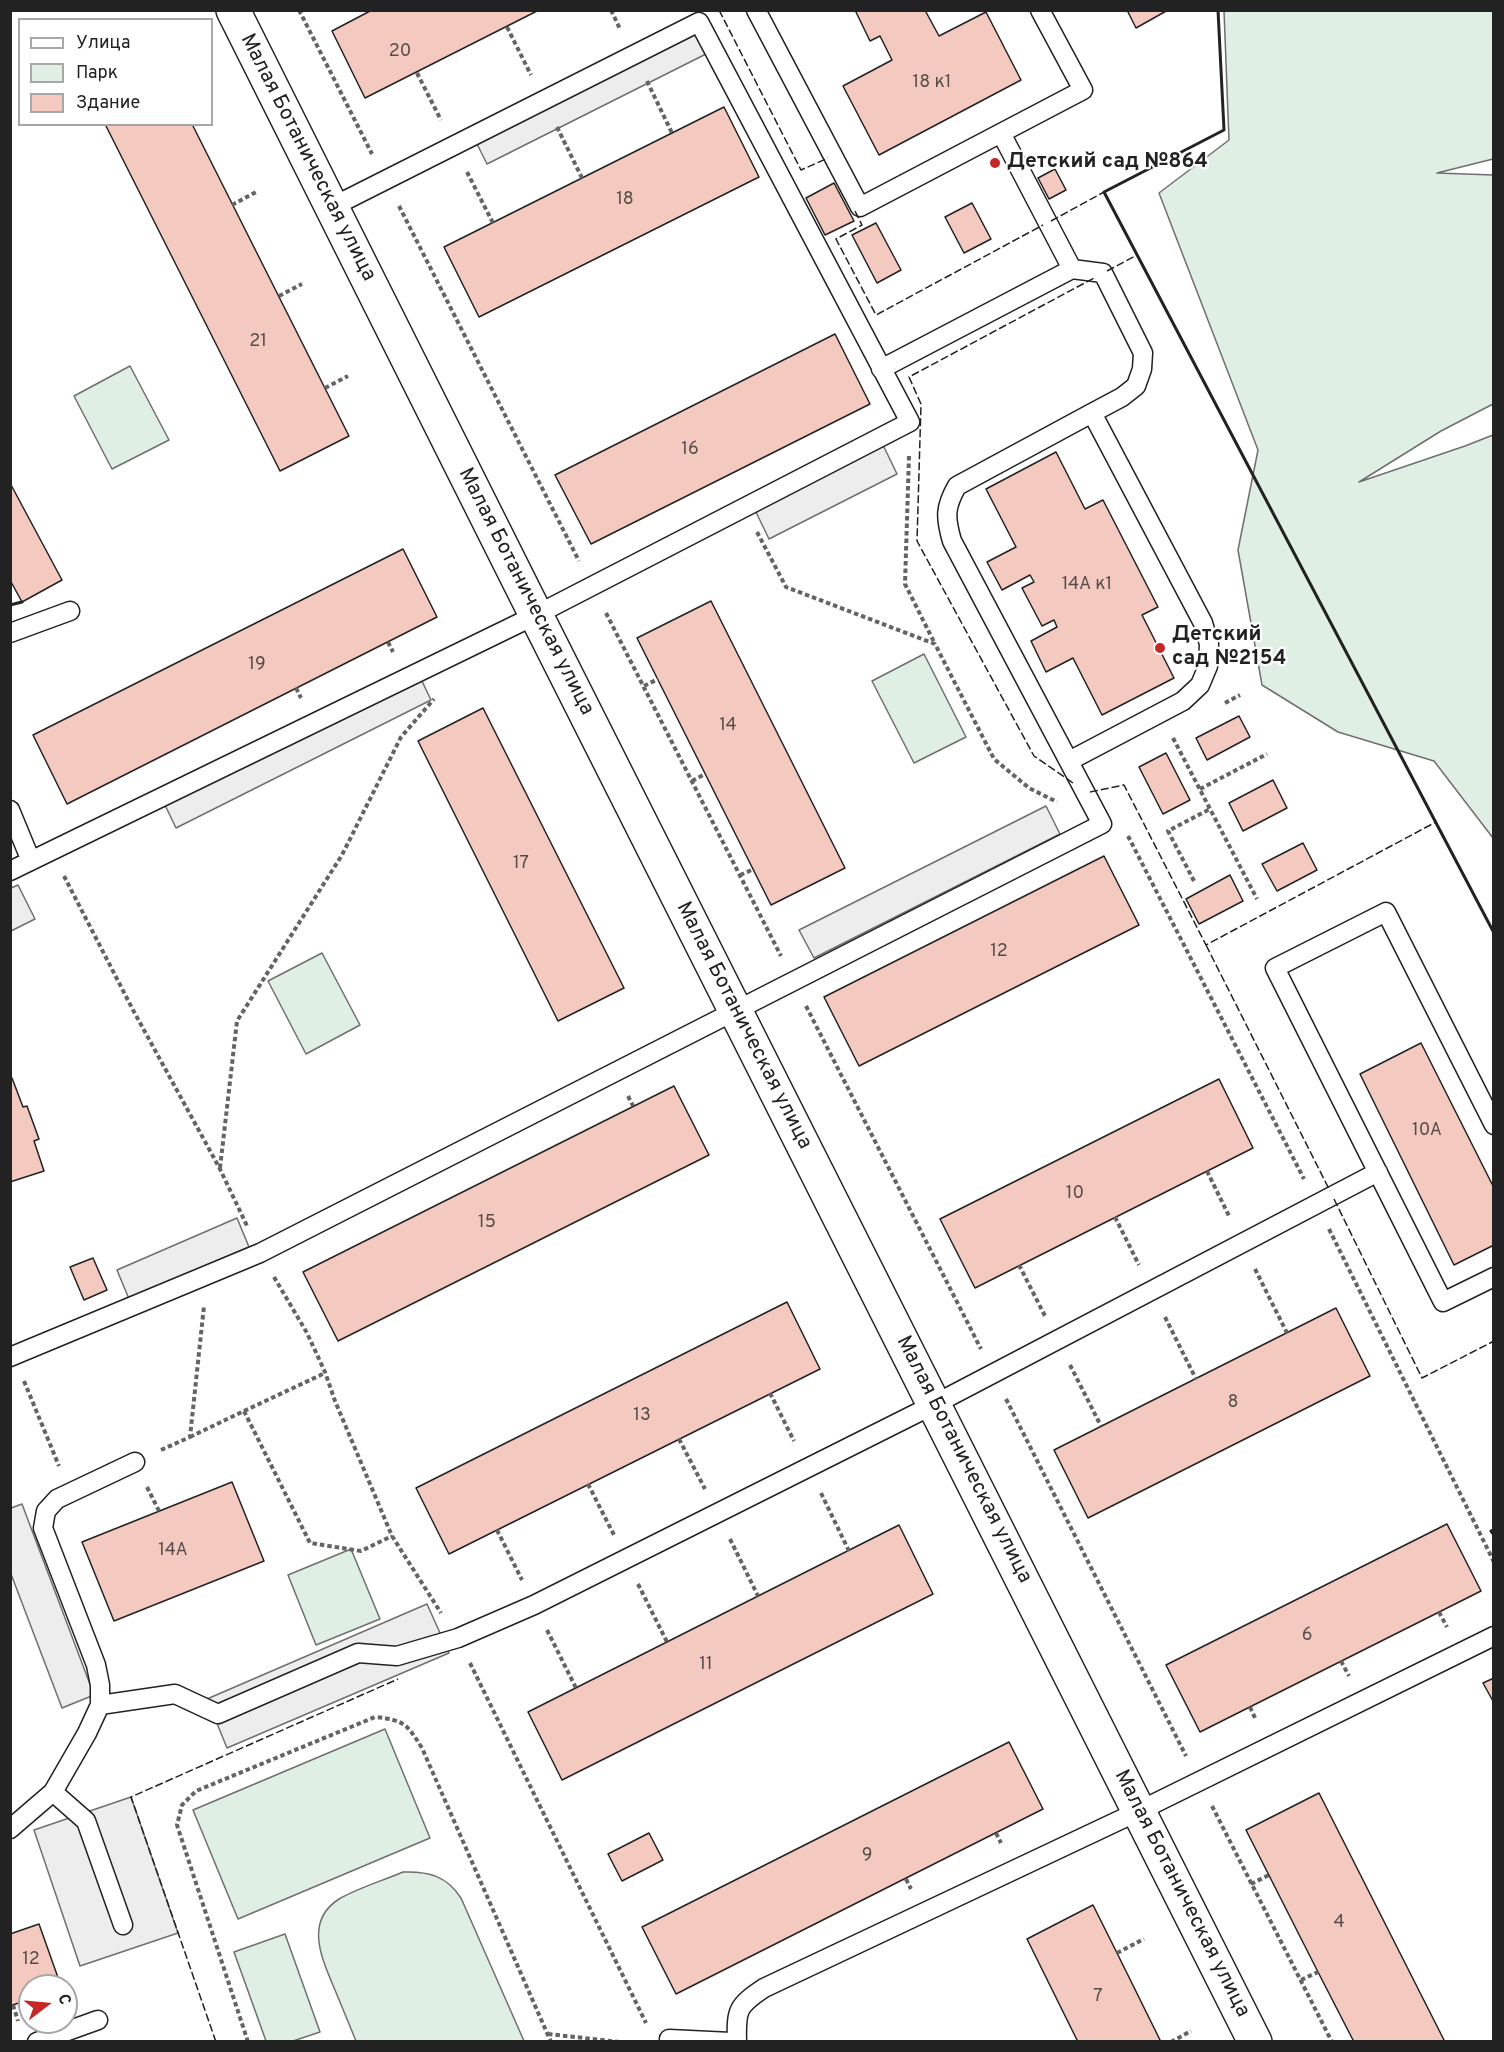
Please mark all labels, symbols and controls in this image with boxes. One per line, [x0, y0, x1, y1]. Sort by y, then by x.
legend [18, 18, 213, 126]
street label: Малая Ботаническая улица [234, 30, 380, 286]
text: Улица [76, 32, 130, 55]
house number: 20 [389, 41, 411, 63]
text: Парк [76, 62, 118, 85]
house number: 18 к1 [913, 72, 951, 94]
text: Здание [76, 92, 140, 115]
place label: Детский сад №864 [1007, 150, 1208, 176]
marker: Детский сад №864 [988, 156, 1002, 170]
house number: 18 [616, 189, 634, 211]
house number: 21 [249, 331, 267, 353]
house number: 16 [681, 439, 699, 461]
street label: Малая Ботаническая улица [452, 464, 598, 720]
house number: 14А к1 [1062, 574, 1112, 596]
place label: Детский сад №2154 [1172, 623, 1287, 673]
marker: Детский сад №2154 [1153, 641, 1167, 655]
house number: 19 [248, 654, 266, 676]
house number: 14 [719, 715, 737, 737]
house number: 17 [513, 853, 529, 875]
street label: Малая Ботаническая улица [670, 898, 816, 1154]
house number: 12 [990, 941, 1008, 963]
house number: 10А [1412, 1120, 1442, 1142]
house number: 10 [1066, 1183, 1084, 1205]
house number: 15 [478, 1212, 496, 1234]
street label: Малая Ботаническая улица [890, 1332, 1036, 1588]
house number: 8 [1228, 1392, 1238, 1414]
house number: 13 [633, 1405, 651, 1427]
house number: 14А [158, 1540, 188, 1562]
house number: 6 [1302, 1625, 1312, 1647]
house number: 11 [699, 1654, 713, 1676]
street label: Малая Ботаническая улица [1108, 1766, 1254, 2022]
house number: 9 [862, 1845, 872, 1867]
house number: 4 [1333, 1912, 1345, 1934]
house number: 12 [22, 1949, 40, 1971]
north arrow [18, 1974, 78, 2034]
house number: 7 [1093, 1986, 1103, 2008]
text: С [52, 1992, 74, 2007]

